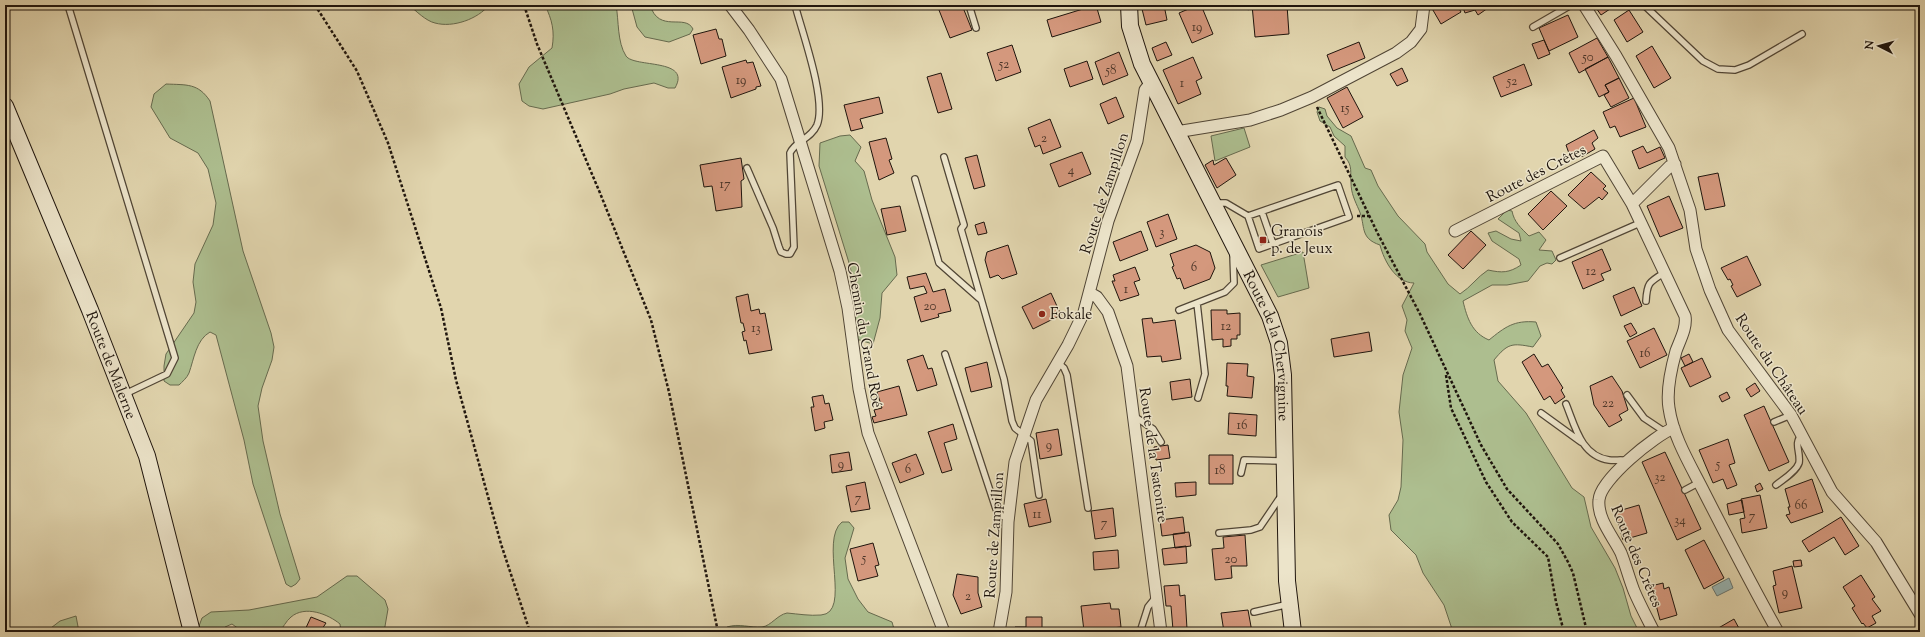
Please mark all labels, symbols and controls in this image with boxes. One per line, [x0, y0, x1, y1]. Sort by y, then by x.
house number: 19 [1192, 19, 1202, 37]
north arrow [1859, 26, 1899, 66]
text: N [1862, 40, 1878, 51]
house number: 50 [1581, 49, 1594, 67]
house number: 52 [998, 56, 1009, 74]
house number: 58 [1105, 62, 1116, 80]
house number: 19 [736, 72, 746, 90]
house number: 52 [1506, 73, 1517, 91]
house number: 1 [1180, 75, 1185, 93]
house number: 15 [1341, 100, 1350, 118]
house number: 2 [1041, 130, 1047, 148]
street label: Route de Zampillon [1076, 130, 1135, 257]
street label: Route des Crêtes [1483, 140, 1590, 209]
house number: 4 [1068, 162, 1075, 180]
house number: 17 [720, 176, 731, 194]
place label: Granois p. de Jeux [1271, 222, 1333, 260]
house number: 3 [1159, 224, 1165, 242]
marker: Granois p. de Jeux [1258, 235, 1268, 245]
house number: 6 [1191, 259, 1197, 277]
street label: Chemin du Grand Roé [840, 261, 887, 410]
house number: 12 [1586, 263, 1596, 281]
street label: Route de la Chervignine [1237, 267, 1293, 422]
house number: 1 [1124, 281, 1129, 299]
house number: 20 [924, 298, 937, 316]
place label: Fokale [1050, 305, 1092, 326]
street label: Route de Malerne [80, 308, 141, 423]
marker: Fokale [1037, 309, 1047, 319]
street label: Route du Château [1729, 310, 1813, 420]
house number: 12 [1221, 318, 1231, 336]
house number: 13 [751, 320, 761, 338]
house number: 16 [1640, 345, 1650, 363]
street label: Route de la Tsatonire [1133, 386, 1172, 524]
house number: 22 [1602, 395, 1614, 413]
house number: 16 [1237, 417, 1247, 435]
house number: 9 [1046, 437, 1052, 455]
house number: 9 [838, 456, 844, 474]
house number: 5 [1715, 456, 1721, 474]
house number: 6 [905, 461, 911, 479]
house number: 18 [1215, 462, 1225, 480]
house number: 32 [1654, 469, 1666, 487]
street label: Route de Zampillon [981, 471, 1010, 599]
house number: 7 [855, 490, 862, 508]
house number: 66 [1795, 497, 1807, 515]
street label: Route des Crêtes [1605, 502, 1667, 611]
house number: 11 [1033, 506, 1042, 524]
house number: 7 [1749, 508, 1756, 526]
house number: 34 [1674, 512, 1686, 530]
house number: 7 [1101, 515, 1108, 533]
house number: 5 [861, 550, 867, 568]
house number: 20 [1225, 551, 1238, 569]
house number: 9 [1782, 584, 1788, 602]
house number: 2 [965, 588, 971, 606]

